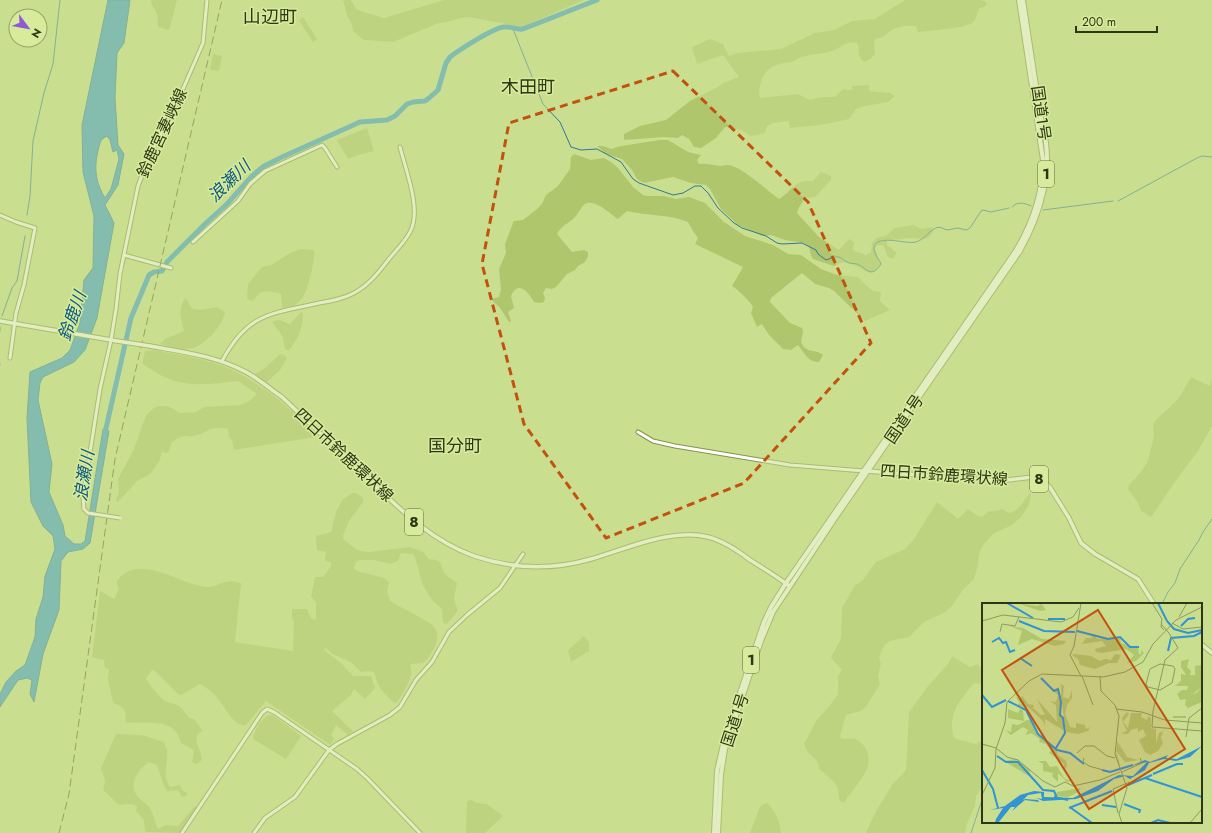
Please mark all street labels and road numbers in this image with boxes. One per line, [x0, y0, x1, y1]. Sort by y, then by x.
street label: 国道1号 [1026, 84, 1056, 142]
street label: 鈴鹿宮妻峡線 [131, 85, 193, 181]
road number: 1 [1038, 161, 1054, 187]
street label: 国道1号 [879, 390, 929, 448]
street label: 四日市鈴鹿環状線 [289, 403, 399, 507]
street label: 四日市鈴鹿環状線 [879, 459, 1009, 491]
road number: 8 [1030, 466, 1048, 492]
road number: 8 [405, 509, 423, 535]
road number: 1 [743, 647, 759, 673]
street label: 国道1号 [716, 690, 754, 750]

